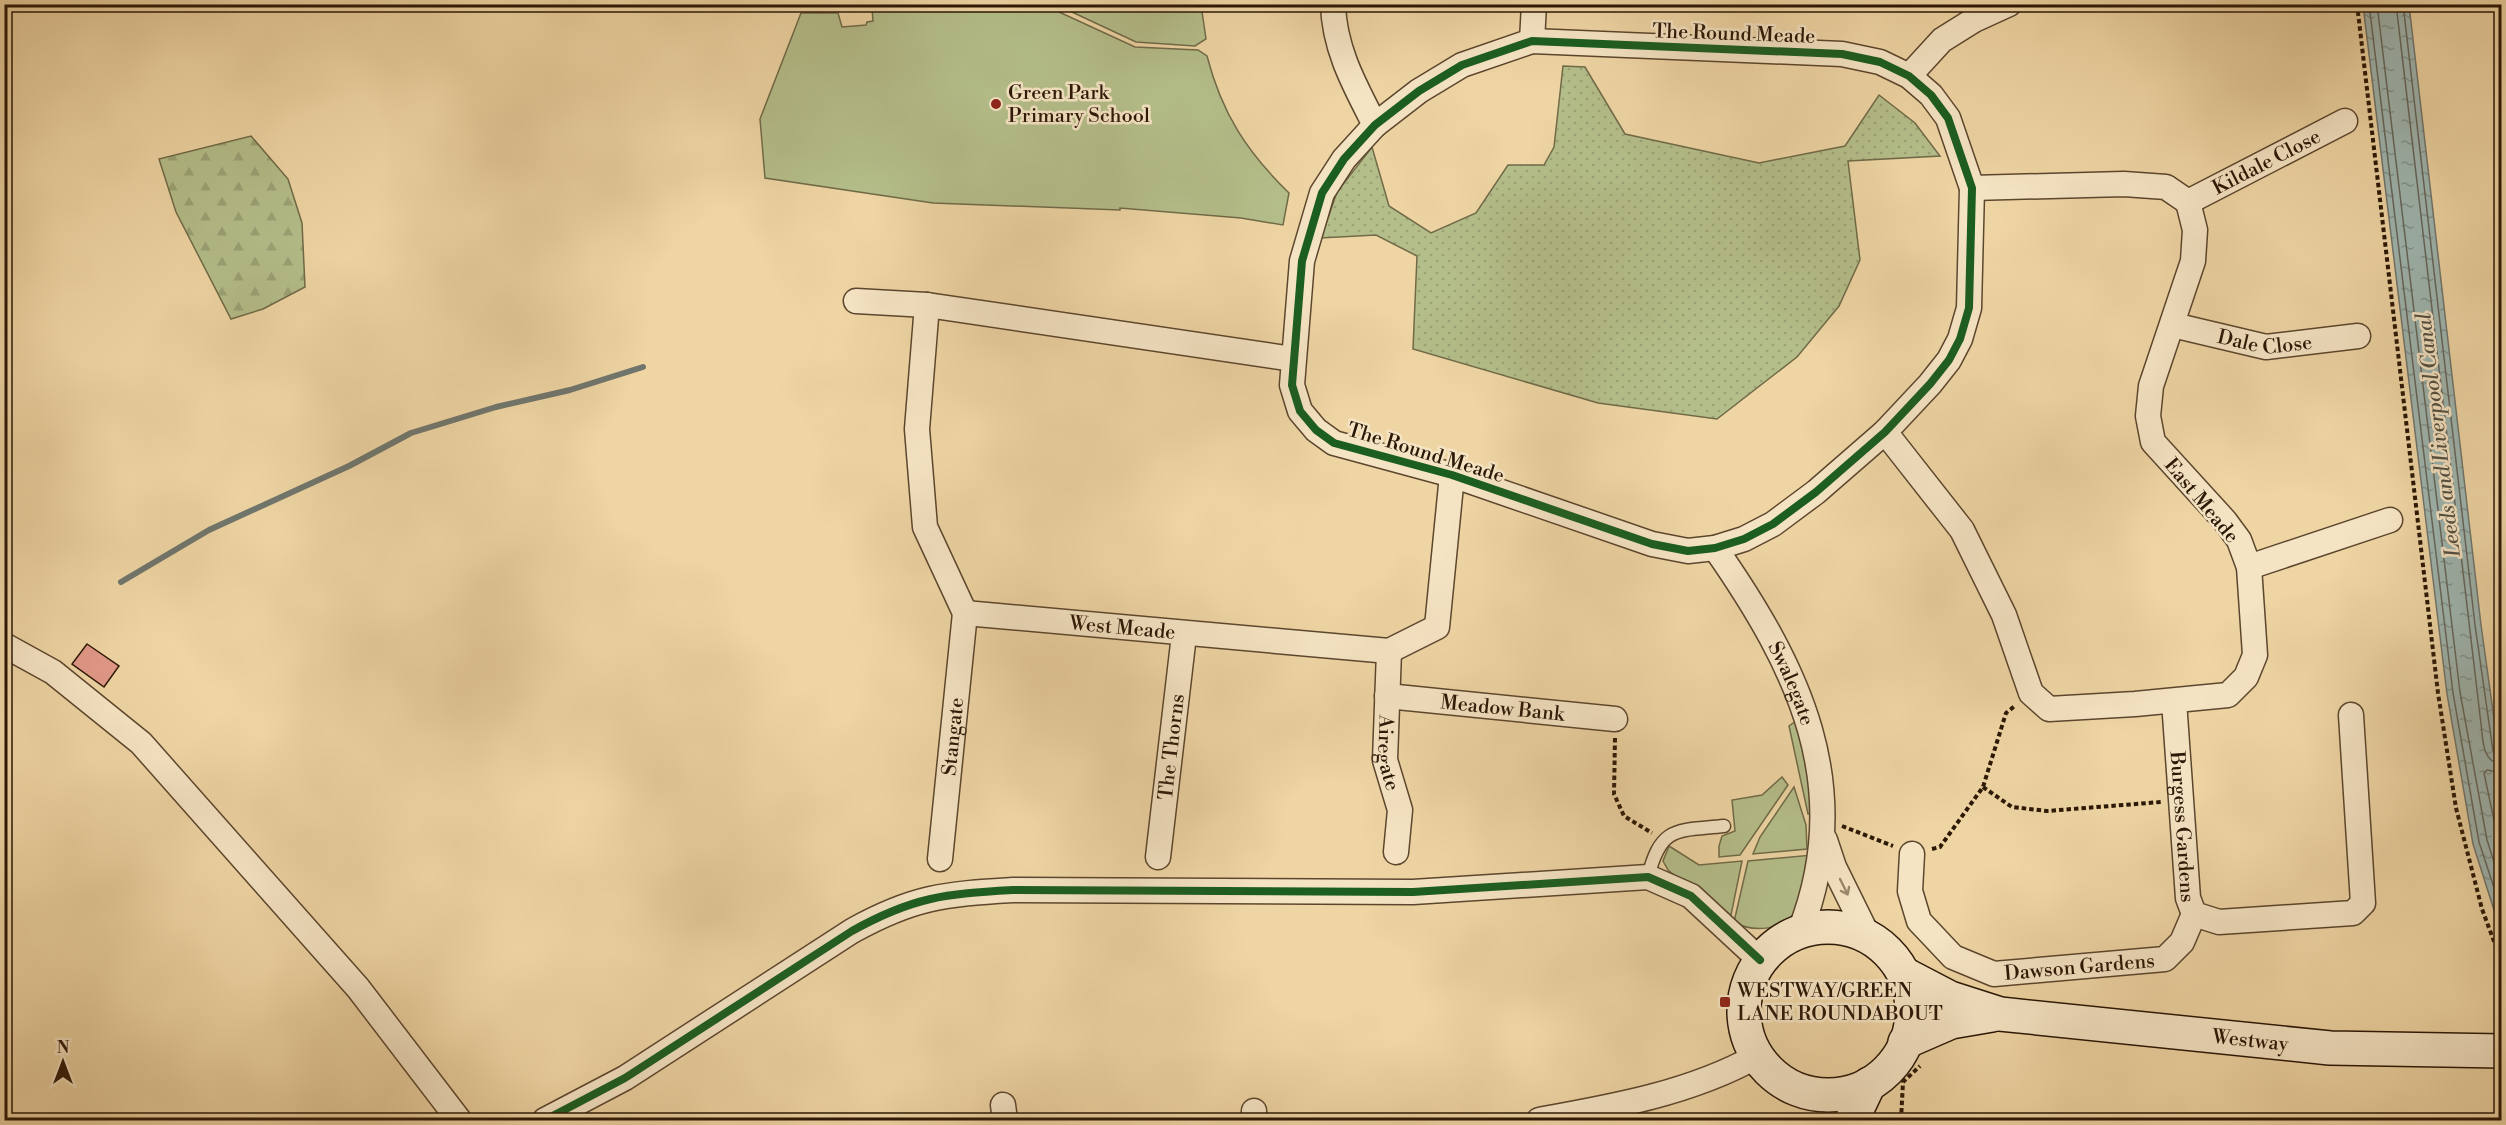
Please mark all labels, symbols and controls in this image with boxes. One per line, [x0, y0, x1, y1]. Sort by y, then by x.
street label: The Round Meade [1652, 19, 1816, 50]
place label: Green Park Primary School [1008, 81, 1150, 129]
marker: Green Park Primary School [989, 97, 1003, 111]
street label: Kildale Close [2208, 125, 2325, 201]
water label: Leeds and Liverpool Canal [2411, 311, 2467, 559]
street label: Dale Close [2215, 325, 2314, 361]
street label: The Round Meade [1344, 418, 1507, 489]
street label: East Meade [2158, 453, 2244, 549]
street label: West Meade [1067, 611, 1176, 646]
street label: Swalegate [1762, 638, 1819, 729]
street label: Meadow Bank [1439, 690, 1567, 728]
street label: The Thorns [1154, 693, 1191, 801]
street label: Stangate [938, 696, 970, 777]
street label: Airegate [1371, 713, 1404, 794]
street label: Burgess Gardens [2164, 749, 2199, 903]
one-way arrow [1839, 878, 1850, 896]
street label: Dawson Gardens [2003, 949, 2156, 987]
place label: WESTWAY/GREEN LANE ROUNDABOUT [1736, 979, 1943, 1027]
marker: WESTWAY/GREEN LANE ROUNDABOUT [1718, 995, 1732, 1009]
street label: Westway [2210, 1025, 2290, 1058]
north arrow [33, 1032, 93, 1092]
text: N [57, 1038, 70, 1058]

